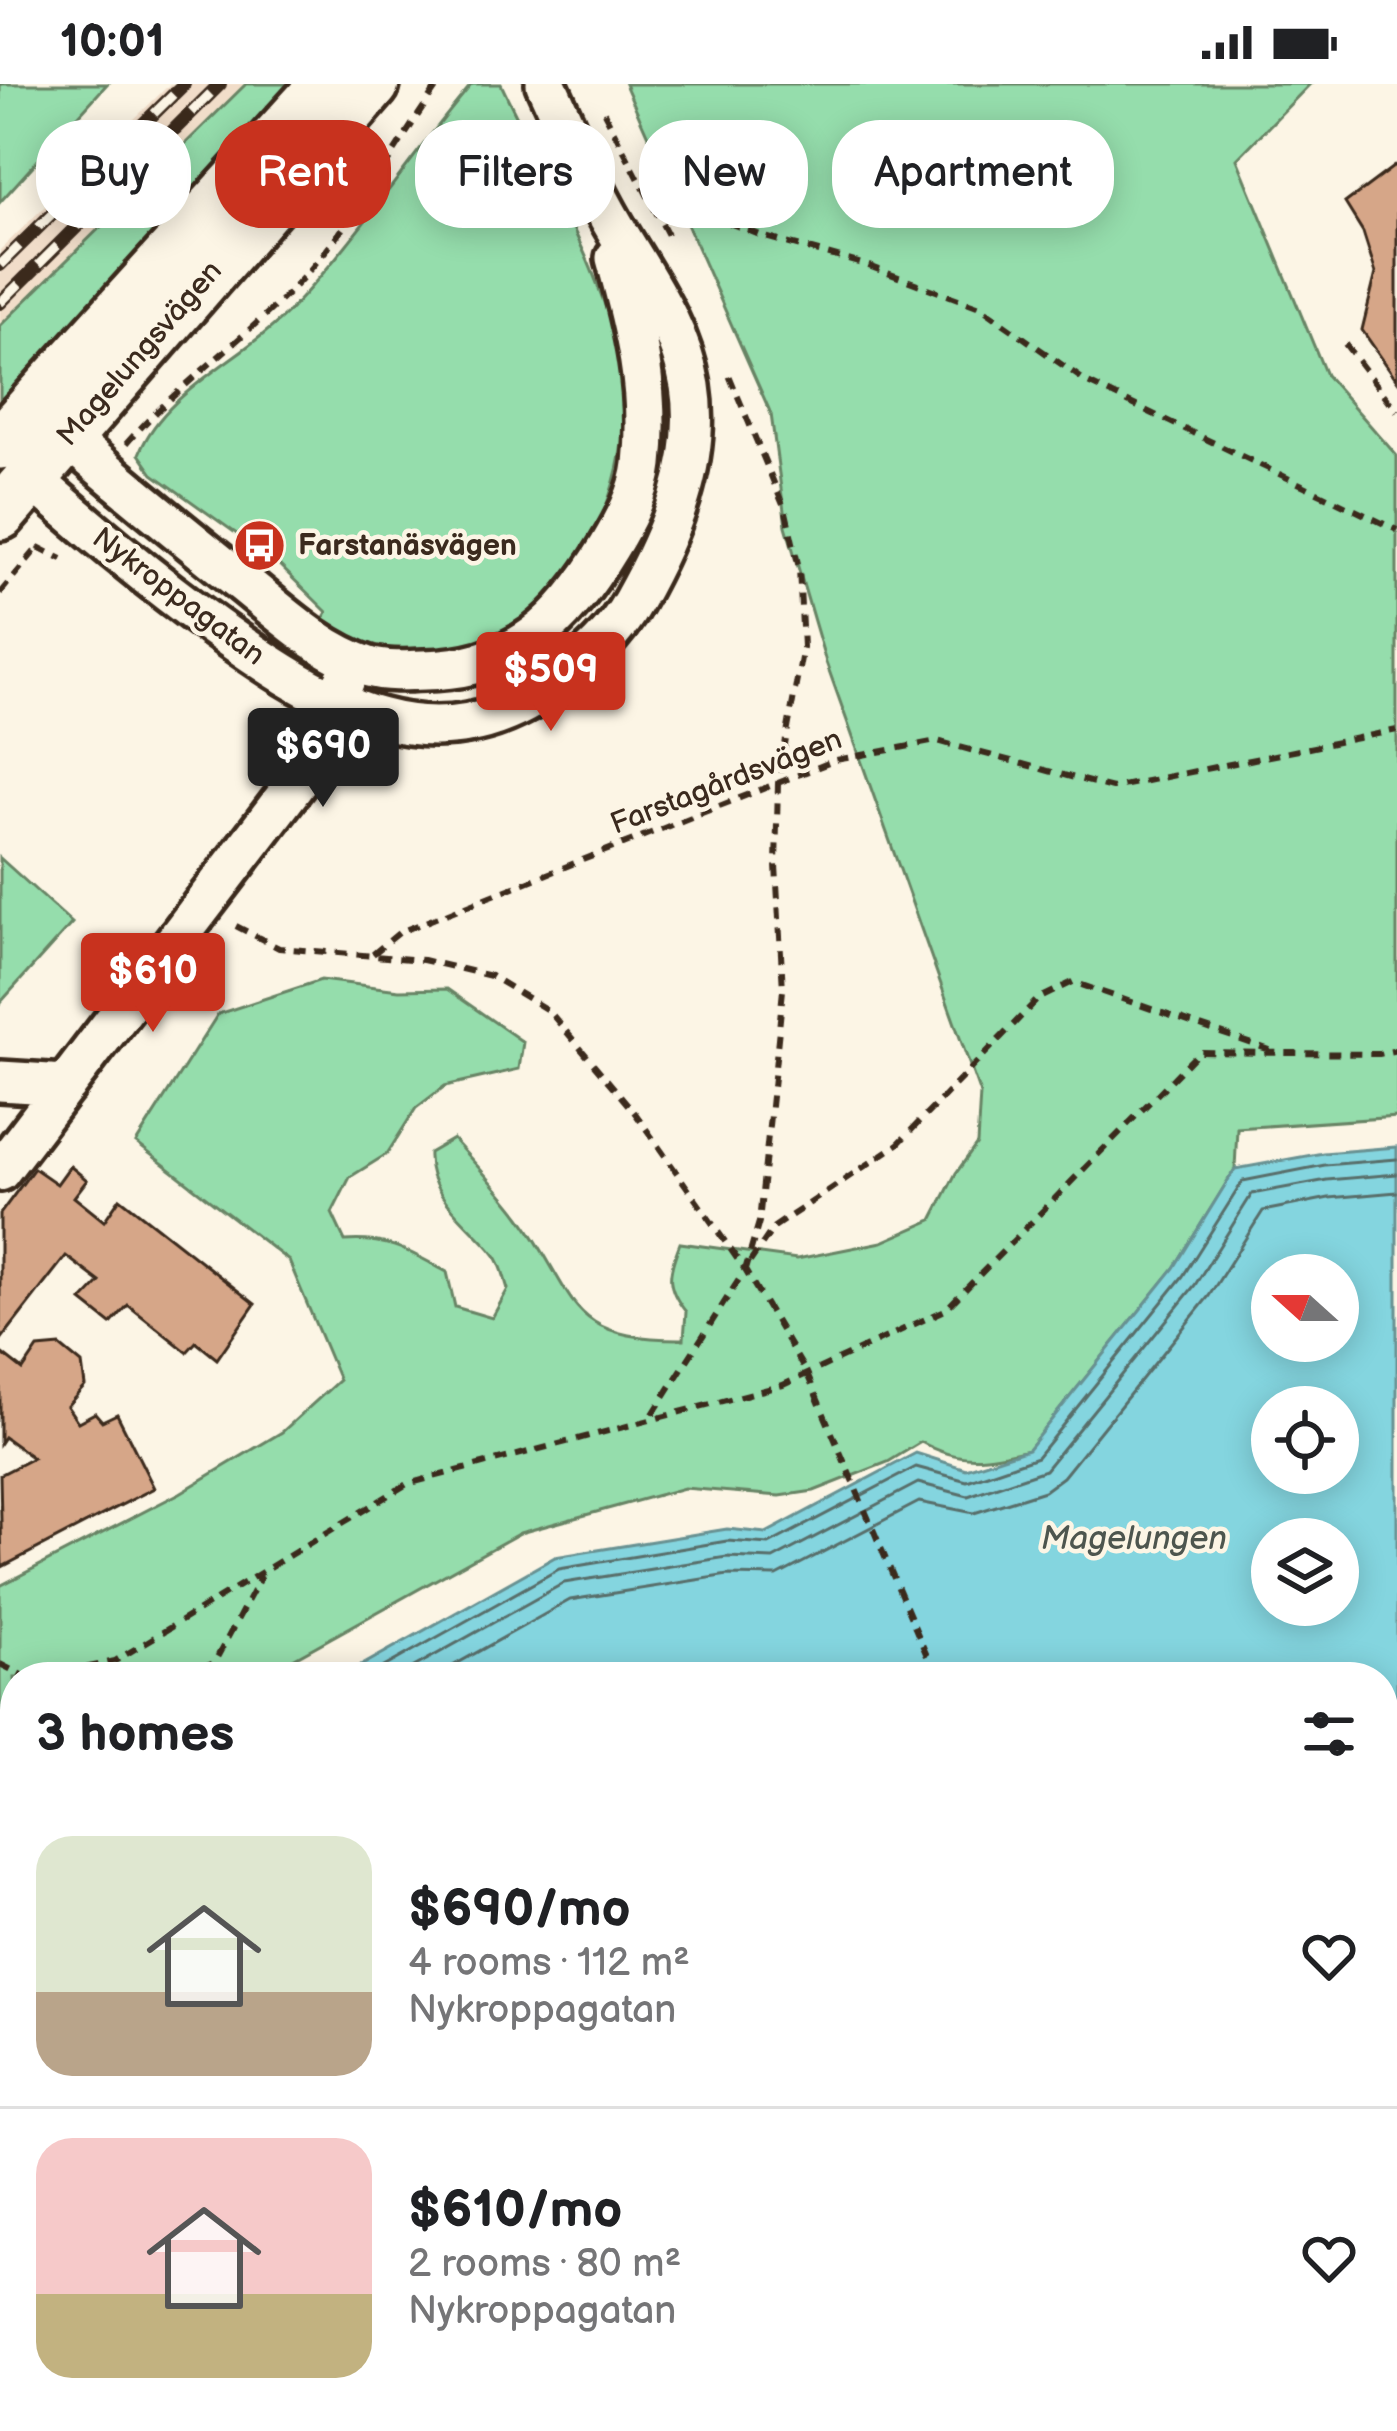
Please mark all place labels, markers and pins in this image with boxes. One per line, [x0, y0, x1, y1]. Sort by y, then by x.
bus stop icon: Farstanäsvägen [231, 517, 287, 573]
place label: Farstanäsvägen [298, 528, 517, 564]
pin: $509 [480, 632, 622, 734]
pin: $690 [252, 708, 394, 810]
pin: $610 [82, 933, 224, 1035]

